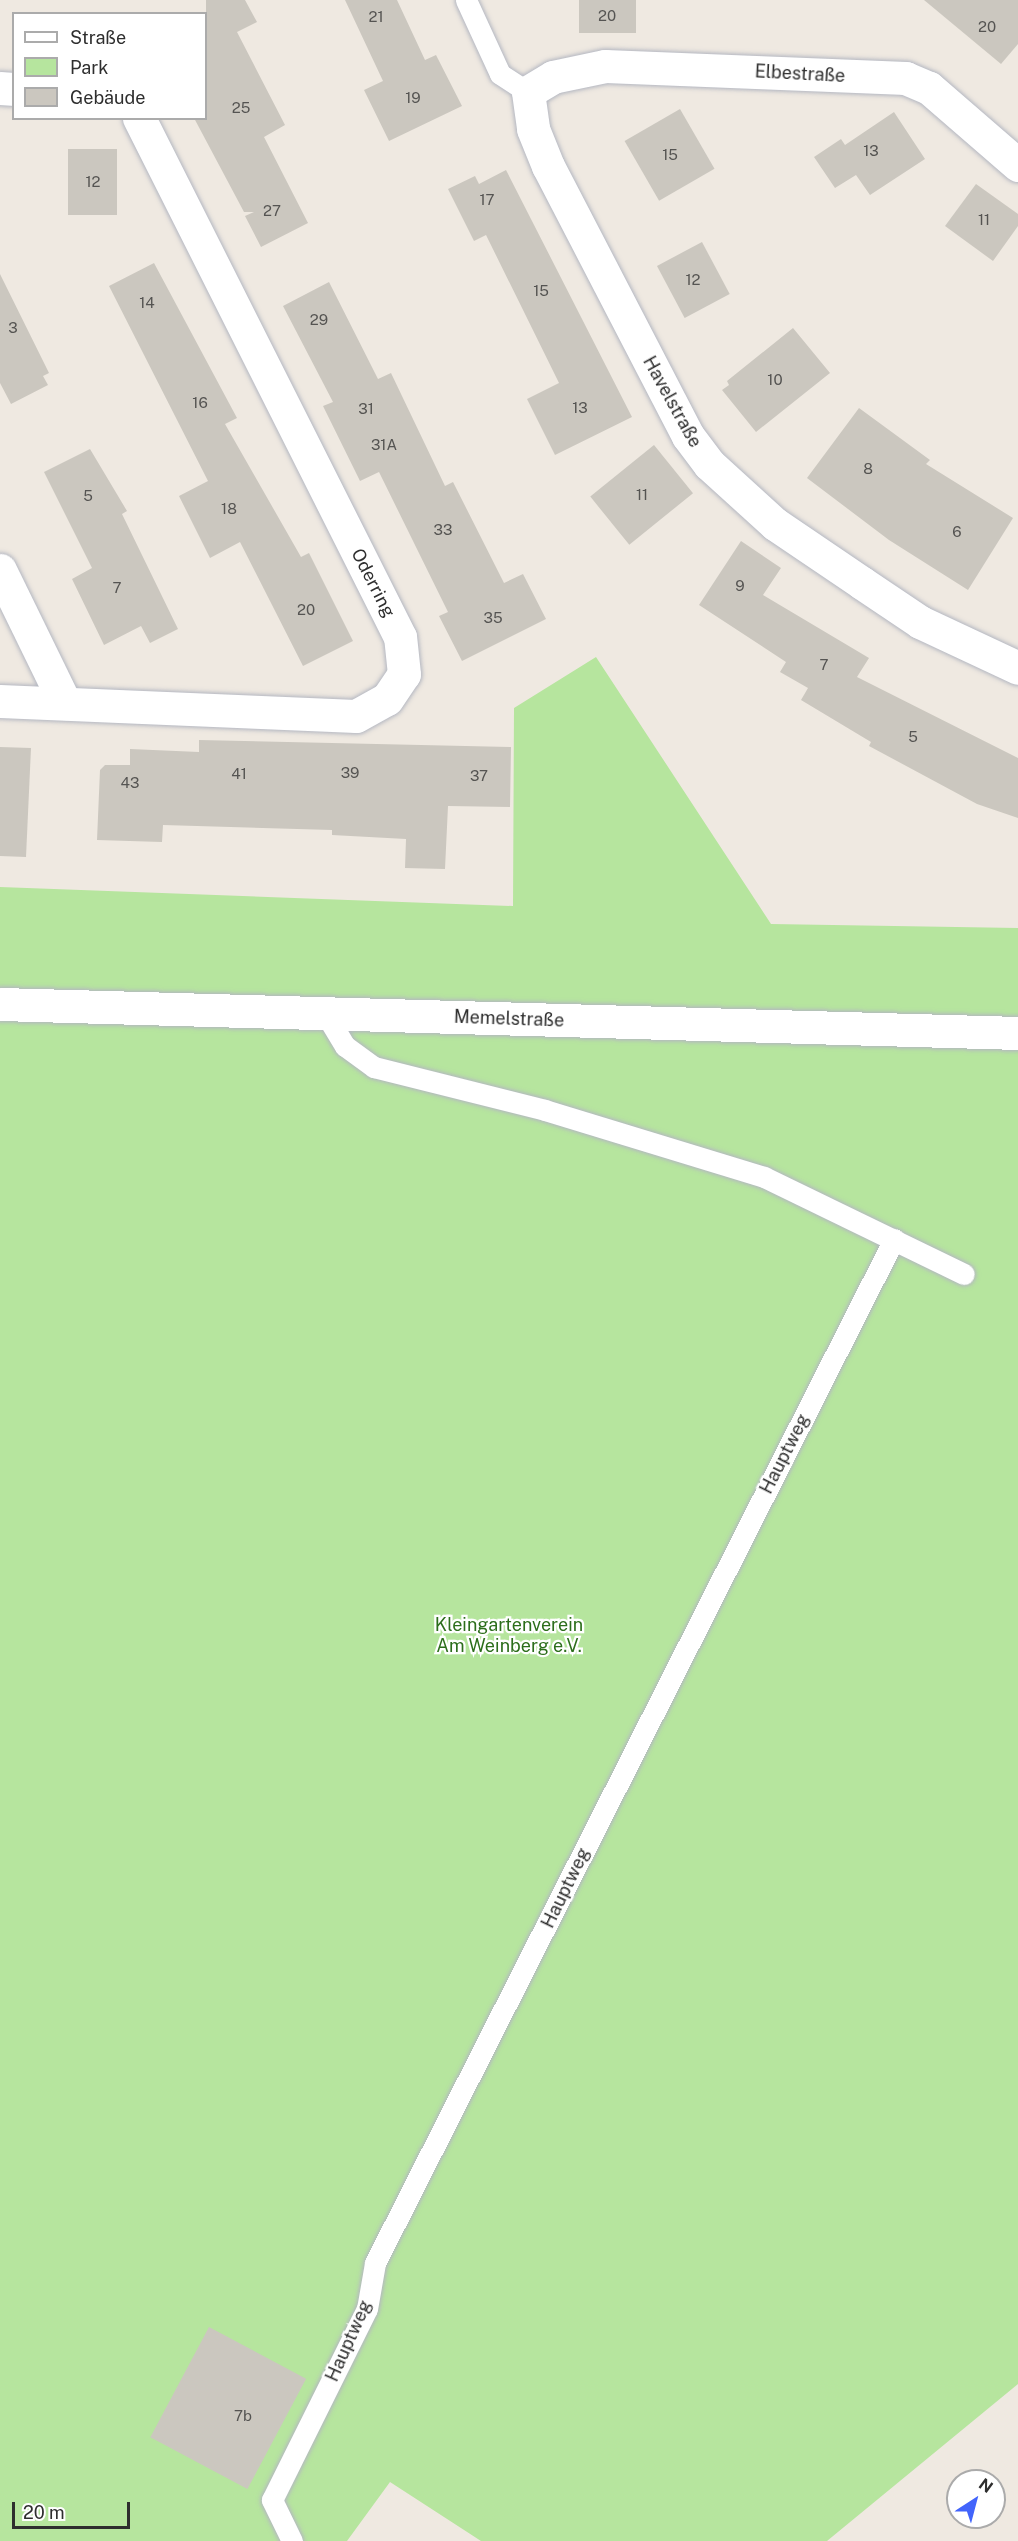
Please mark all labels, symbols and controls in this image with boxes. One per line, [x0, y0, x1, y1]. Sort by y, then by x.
house number: 20 [598, 7, 616, 25]
house number: 21 [368, 8, 384, 26]
legend [12, 12, 207, 120]
house number: 20 [978, 18, 996, 36]
text: Straße [70, 27, 126, 48]
text: Park [70, 57, 108, 78]
street label: Elbestraße [754, 61, 846, 87]
text: Gebäude [70, 87, 145, 108]
house number: 19 [405, 89, 421, 107]
house number: 25 [232, 99, 250, 117]
house number: 13 [863, 142, 879, 160]
house number: 15 [662, 146, 678, 164]
house number: 12 [85, 173, 101, 191]
house number: 17 [479, 191, 495, 209]
house number: 27 [263, 202, 281, 220]
house number: 11 [978, 211, 990, 229]
house number: 12 [685, 271, 701, 289]
house number: 15 [533, 282, 549, 300]
house number: 14 [139, 294, 155, 312]
house number: 29 [310, 311, 328, 329]
house number: 3 [8, 319, 18, 337]
street label: Havelstraße [638, 353, 706, 451]
house number: 10 [767, 371, 783, 389]
house number: 16 [192, 394, 208, 412]
house number: 13 [572, 399, 588, 417]
house number: 31 [358, 400, 374, 418]
house number: 31A [371, 436, 397, 454]
house number: 8 [863, 460, 873, 478]
house number: 11 [636, 486, 648, 504]
house number: 5 [83, 487, 93, 505]
house number: 18 [221, 500, 237, 518]
house number: 33 [434, 521, 452, 539]
house number: 6 [952, 523, 962, 541]
street label: Oderring [347, 545, 399, 621]
house number: 9 [735, 577, 745, 595]
house number: 7 [112, 579, 122, 597]
house number: 20 [297, 601, 315, 619]
house number: 35 [483, 609, 503, 627]
house number: 7 [819, 656, 829, 674]
house number: 5 [908, 728, 918, 746]
house number: 39 [341, 764, 359, 782]
house number: 41 [231, 765, 247, 783]
house number: 37 [470, 767, 488, 785]
house number: 43 [121, 774, 139, 792]
street label: Memelstraße [453, 1006, 565, 1032]
street label: Hauptweg [756, 1410, 814, 1498]
park label: Kleingartenverein Am Weinberg e.V. [435, 1615, 583, 1658]
street label: Hauptweg [537, 1844, 595, 1932]
street label: Hauptweg [321, 2297, 377, 2385]
house number: 7b [234, 2407, 252, 2425]
north arrow [946, 2469, 1006, 2529]
text: N [975, 2474, 996, 2497]
scale bar [15, 2490, 134, 2528]
text: 20 m [23, 2502, 65, 2523]

